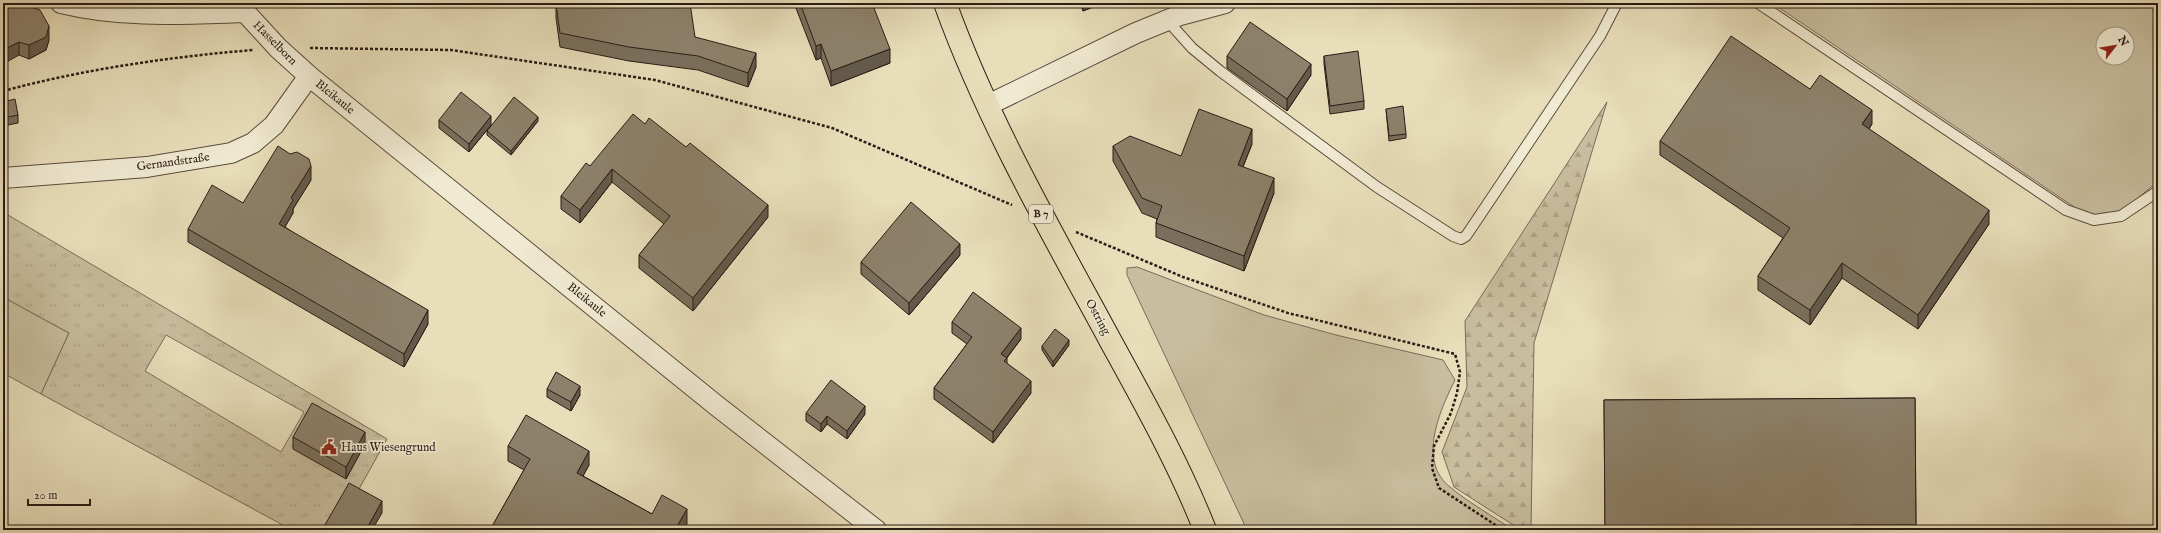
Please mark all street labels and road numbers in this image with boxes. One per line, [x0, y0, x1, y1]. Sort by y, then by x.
street label: Hasselborn [250, 18, 301, 69]
street label: Bleikaule [312, 77, 358, 118]
street label: Gernandstraße [136, 149, 211, 175]
road number: B 7 [1029, 205, 1053, 223]
street label: Bleikaule [564, 280, 610, 321]
street label: Ostring [1082, 296, 1114, 338]

